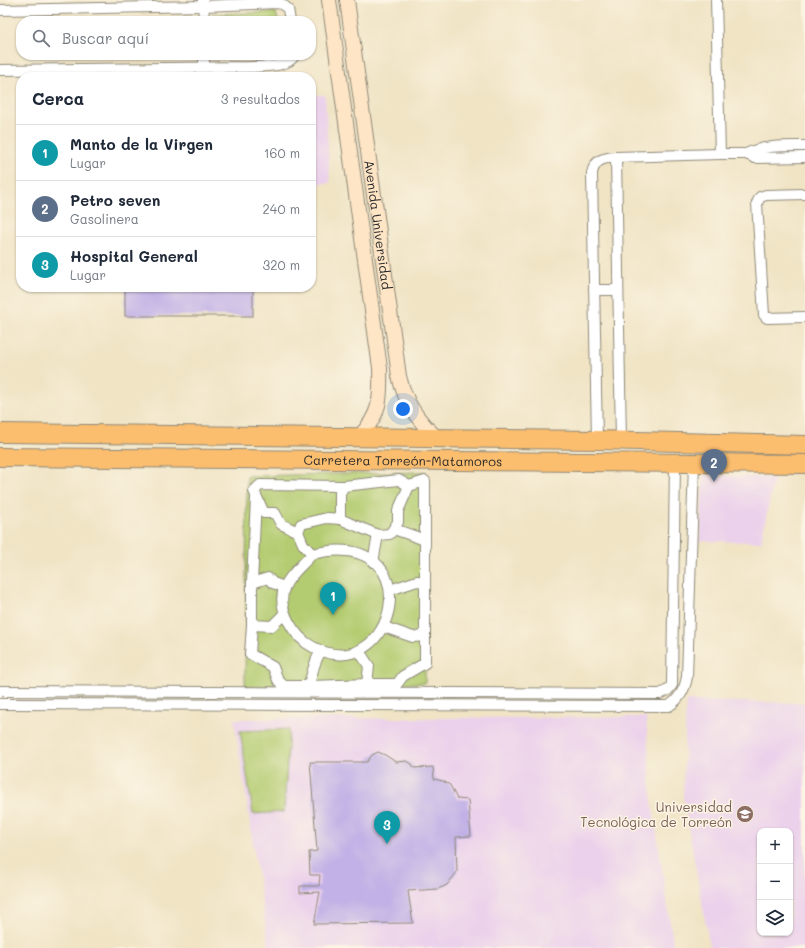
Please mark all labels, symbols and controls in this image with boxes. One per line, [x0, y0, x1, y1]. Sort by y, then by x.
search box [16, 16, 316, 60]
icon: search [30, 27, 52, 49]
text: Buscar aquí [62, 28, 149, 48]
text: Cerca [32, 87, 84, 109]
text: 3 resultados [221, 90, 300, 107]
text: Manto de la Virgen [70, 134, 213, 154]
text: 1 [42, 144, 48, 161]
text: 160 m [264, 144, 300, 161]
text: Lugar [70, 154, 106, 171]
street label: Avenida Universidad [361, 159, 396, 291]
text: Petro seven [70, 190, 160, 210]
text: 2 [41, 200, 49, 217]
text: 240 m [263, 200, 300, 217]
text: Gasolinera [70, 210, 139, 227]
text: Hospital General [70, 246, 198, 266]
text: 3 [41, 256, 49, 273]
text: 320 m [263, 256, 300, 273]
text: Lugar [70, 266, 106, 283]
your location [393, 399, 413, 419]
pin: 2 [701, 449, 727, 482]
street label: Carretera Torreón-Matamoros [304, 451, 502, 469]
pin: 1 [320, 582, 346, 615]
place label: Universidad Tecnológica de Torreón [580, 798, 732, 830]
school or university icon: Universidad Tecnológica de Torreón [735, 804, 755, 824]
pin: 3 [374, 811, 400, 844]
map controls [757, 828, 793, 936]
button: + [757, 828, 793, 864]
button: − [757, 864, 793, 900]
button: layers [757, 900, 793, 936]

